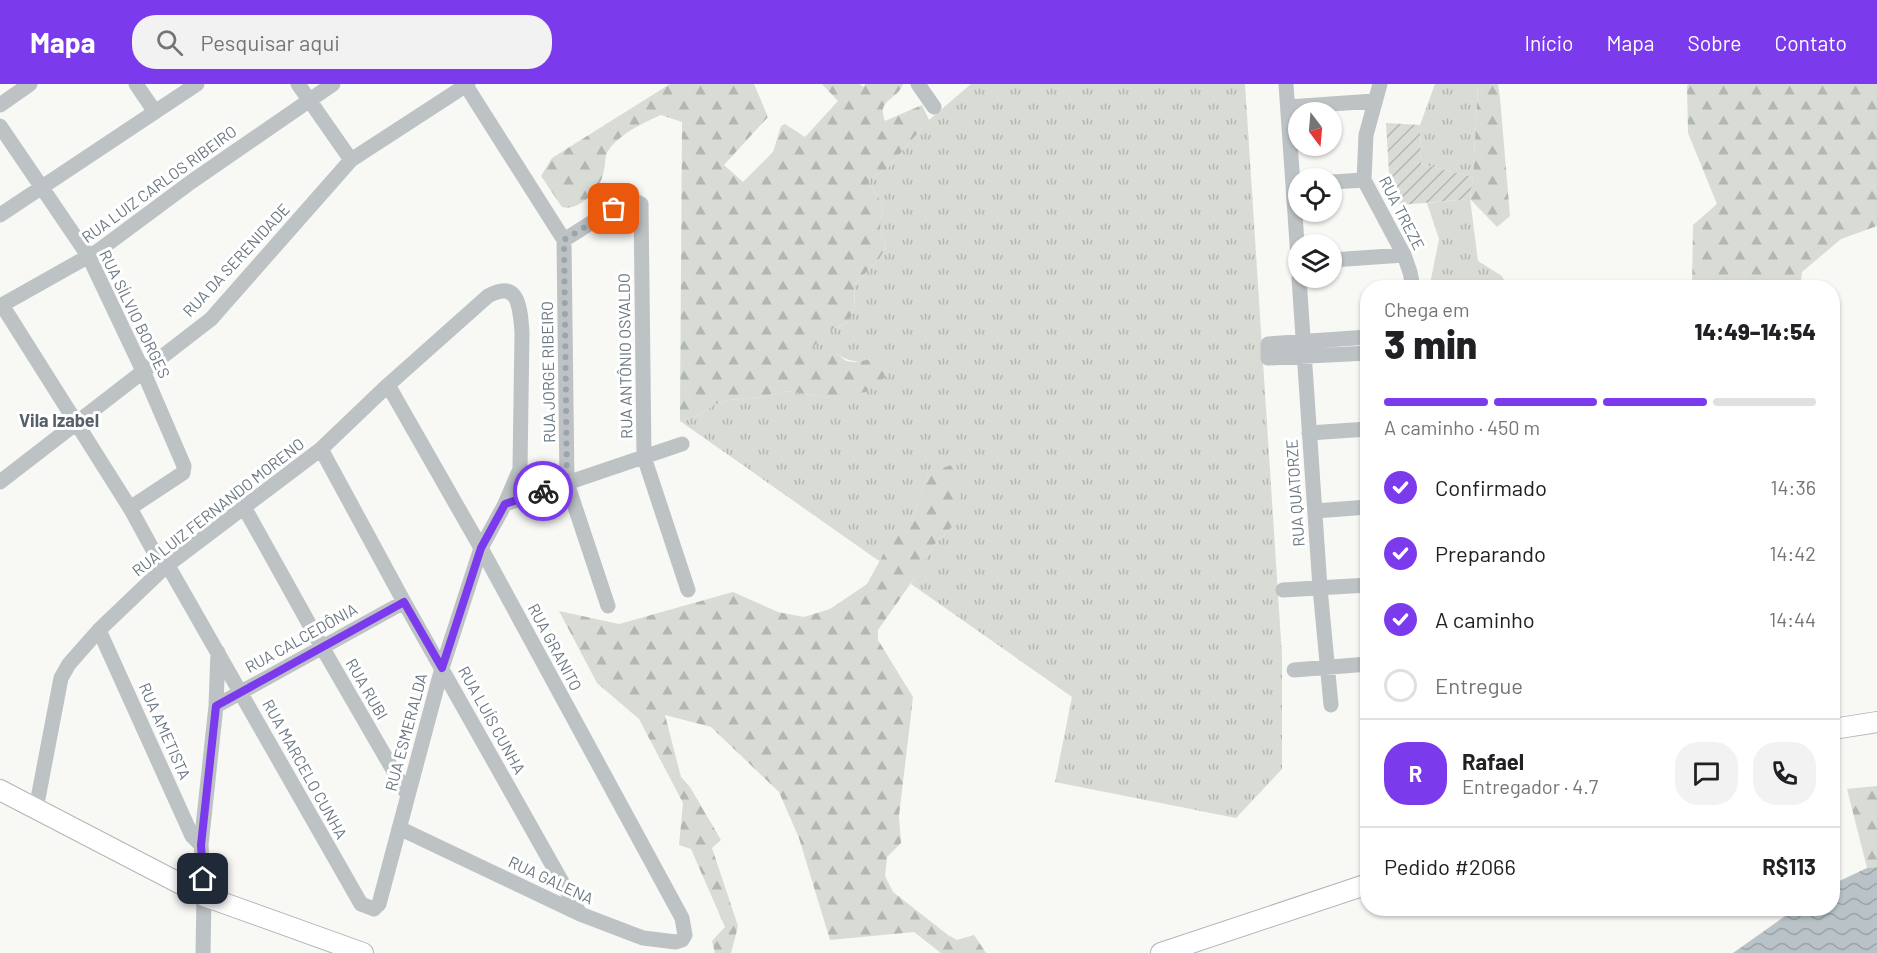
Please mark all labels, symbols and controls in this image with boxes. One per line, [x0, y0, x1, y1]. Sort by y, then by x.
search box [132, 15, 552, 69]
text: Mapa [30, 25, 96, 59]
icon: search [153, 26, 186, 59]
text: Pesquisar aqui [201, 29, 340, 55]
text: Início [1525, 30, 1573, 55]
text: Mapa [1606, 30, 1655, 55]
text: Sobre [1688, 30, 1741, 55]
text: Contato [1774, 30, 1847, 55]
north arrow [1288, 102, 1342, 156]
map controls [1288, 102, 1342, 288]
street label: RUA LUIZ CARLOS RIBEIRO [78, 121, 240, 246]
button: locate [1288, 168, 1342, 222]
street label: RUA TREZE [1376, 173, 1429, 253]
pin [588, 183, 639, 234]
icon: bag [597, 192, 630, 225]
street label: RUA DA SERENIDADE [178, 199, 293, 320]
button: layers [1288, 234, 1342, 288]
street label: RUA SÍLVIO BORGES [96, 247, 175, 381]
street label: RUA ANTÔNIO OSVALDO [614, 273, 635, 439]
text: Chega em [1384, 297, 1470, 321]
street label: RUA JORGE RIBEIRO [537, 301, 558, 443]
text: 14:49–14:54 [1695, 318, 1816, 344]
text: 3 min [1384, 320, 1477, 367]
district label: Vila Izabel [19, 409, 99, 431]
text: A caminho · 450 m [1384, 415, 1540, 439]
street label: RUA LUIZ FERNANDO MORENO [128, 434, 307, 580]
street label: RUA QUATORZE [1281, 439, 1308, 547]
courier [513, 461, 573, 521]
icon: check [1384, 471, 1417, 504]
text: Confirmado [1435, 474, 1547, 500]
icon: bike [527, 475, 560, 508]
text: 14:36 [1771, 475, 1816, 499]
icon: check [1384, 537, 1417, 570]
text: Preparando [1435, 540, 1546, 566]
text: 14:42 [1769, 541, 1816, 565]
street label: RUA CALCEDÔNIA [241, 599, 360, 676]
street label: RUA GRANITO [524, 600, 586, 694]
icon: check [1384, 603, 1417, 636]
text: A caminho [1435, 606, 1535, 632]
text: 14:44 [1769, 607, 1816, 631]
street label: RUA RUBI [342, 655, 392, 723]
street label: RUA LUÍS CUNHA [455, 663, 530, 777]
street label: RUA ESMERALDA [381, 670, 430, 793]
text: Entregue [1435, 672, 1523, 698]
street label: RUA AMETISTA [136, 679, 195, 782]
street label: RUA MARCELO CUNHA [259, 696, 352, 842]
button: chat [1675, 742, 1738, 805]
button: phone [1753, 742, 1816, 805]
text: Rafael [1462, 748, 1524, 774]
text: R [1409, 760, 1422, 786]
text: Entregador · 4.7 [1462, 774, 1598, 798]
street label: RUA GALENA [506, 852, 597, 908]
pin [177, 853, 228, 904]
text: Pedido #2066 [1384, 853, 1516, 879]
text: R$113 [1762, 853, 1816, 879]
icon: home [186, 862, 219, 895]

